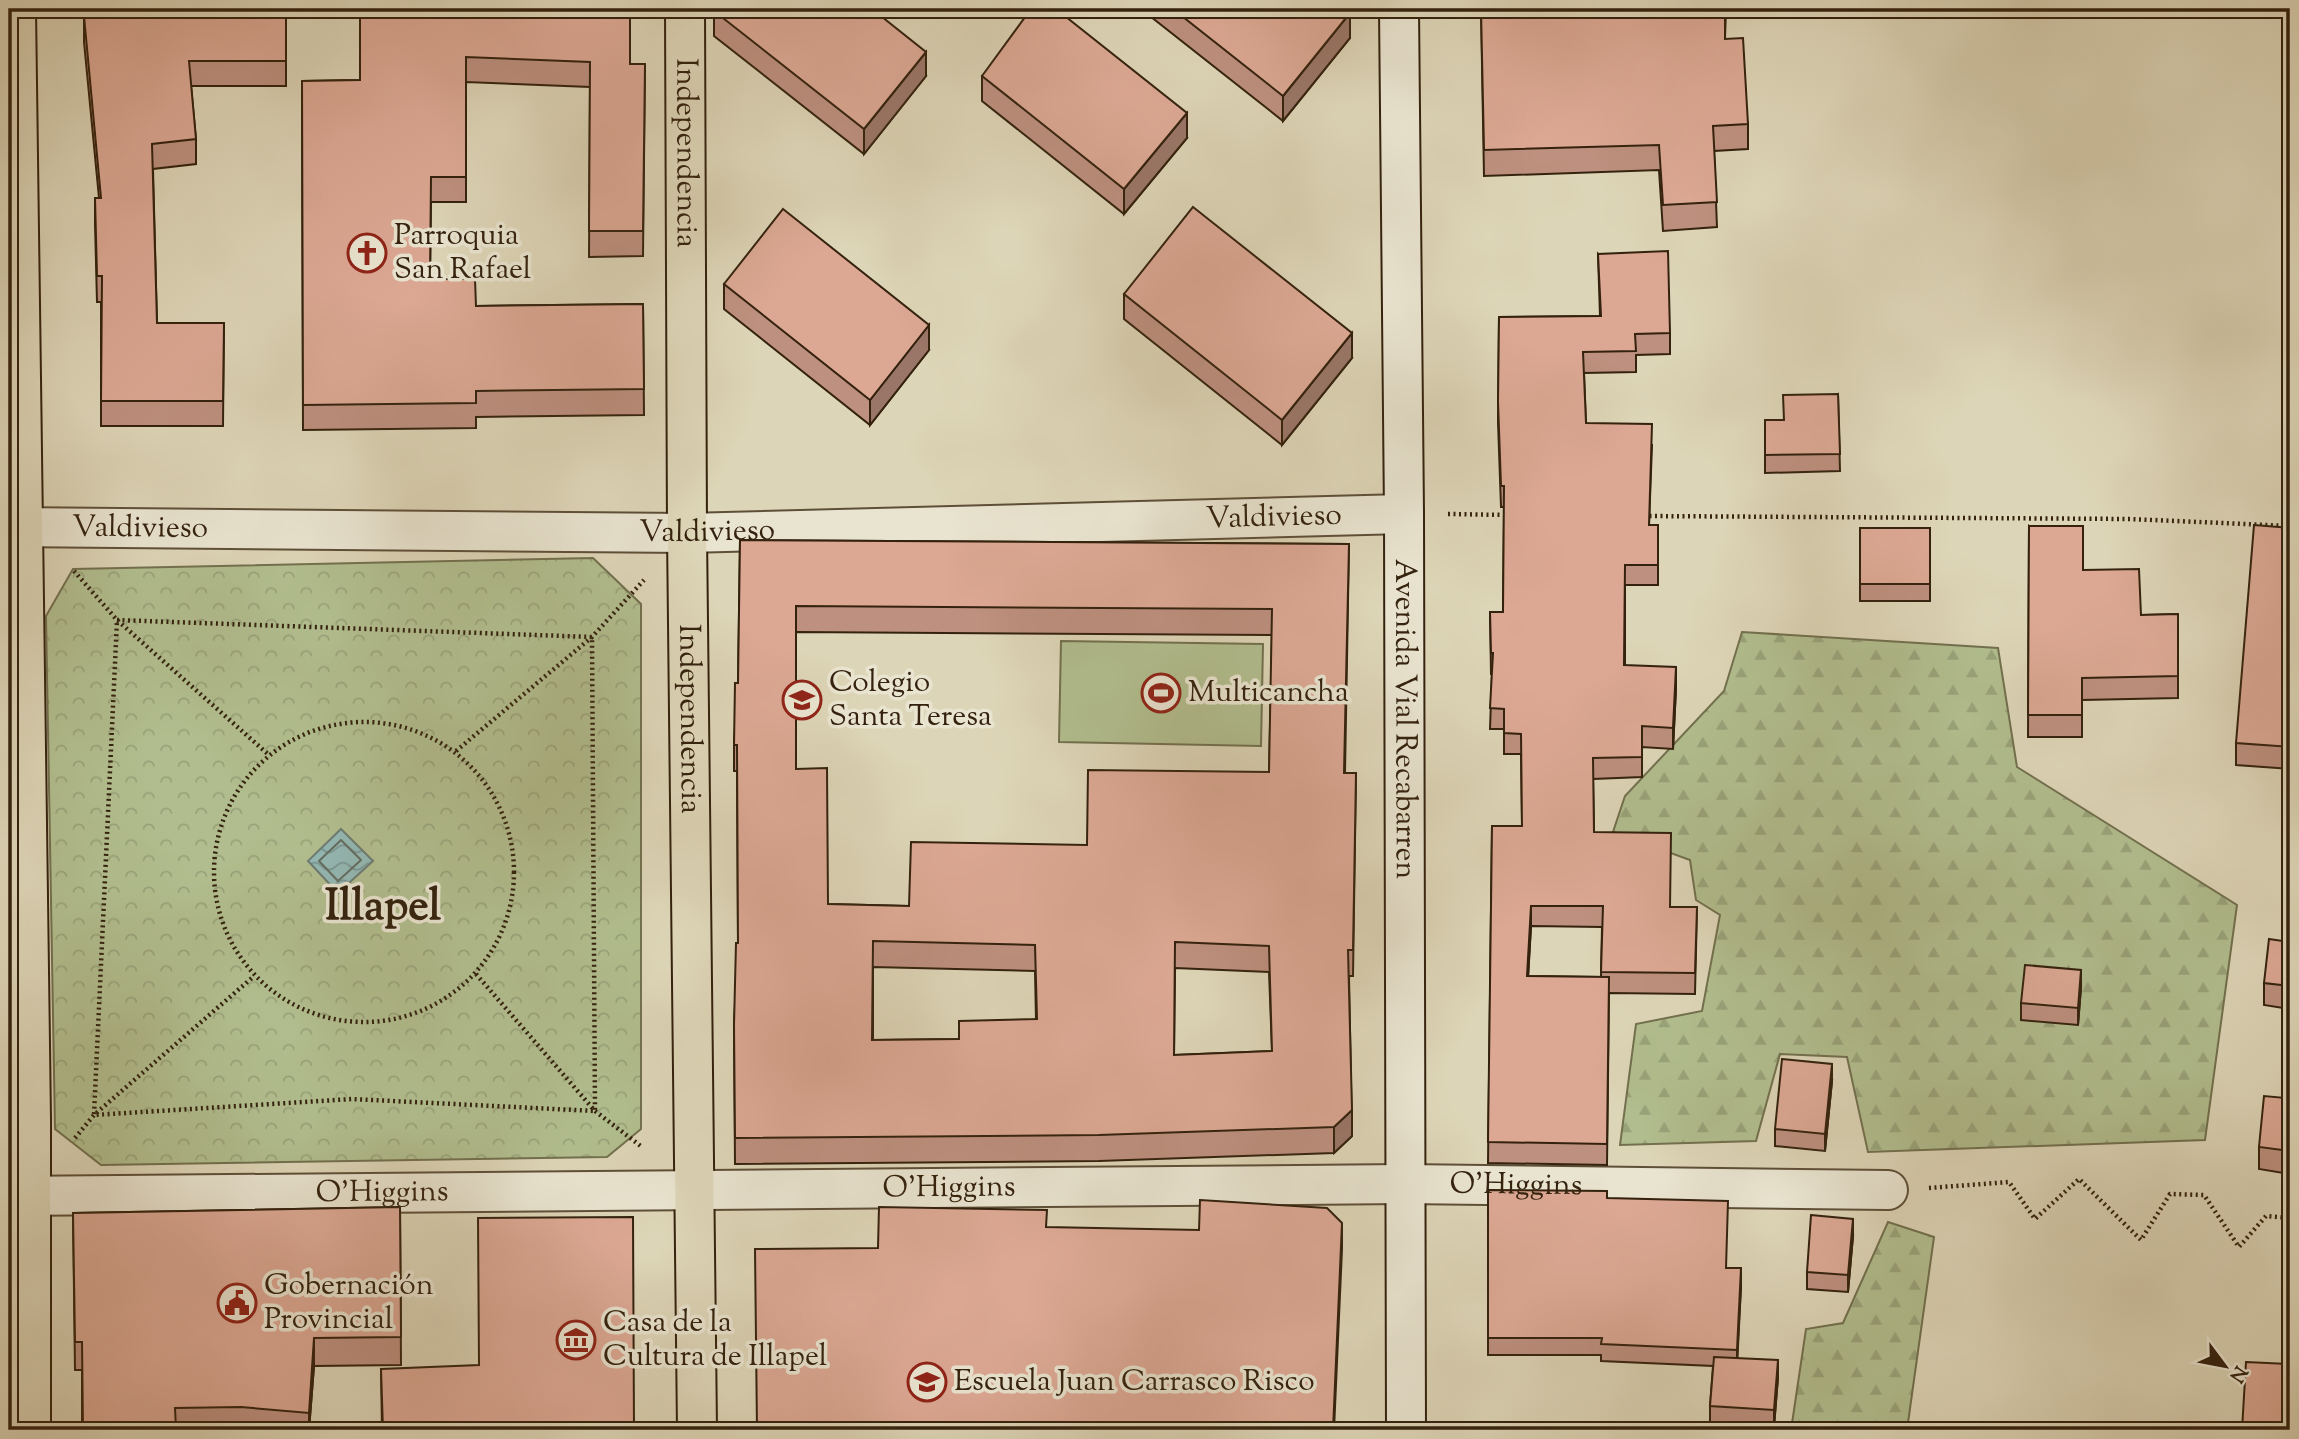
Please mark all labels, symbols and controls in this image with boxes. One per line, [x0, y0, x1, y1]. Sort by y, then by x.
street label: Independencia [664, 58, 707, 248]
place label: Parroquia San Rafael [394, 215, 531, 292]
church icon: Parroquia San Rafael [346, 232, 388, 274]
street label: Valdivieso [1205, 494, 1342, 541]
street label: Valdivieso [72, 506, 208, 550]
street label: Valdivieso [639, 509, 776, 555]
street label: Avenida Vial Recabarren [1383, 559, 1426, 879]
street label: Independencia [667, 624, 712, 814]
place label: Colegio Santa Teresa [829, 662, 992, 739]
sports icon: Multicancha [1140, 672, 1182, 714]
place label: Multicancha [1188, 672, 1349, 715]
school or university icon: Colegio Santa Teresa [781, 679, 823, 721]
district label: Illapel [325, 877, 442, 940]
street label: O'Higgins [1449, 1163, 1583, 1208]
street label: O'Higgins [882, 1166, 1016, 1210]
street label: O'Higgins [315, 1171, 449, 1215]
place label: Gobernación Provincial [264, 1265, 434, 1342]
public building icon: Gobernación Provincial [216, 1282, 258, 1324]
place label: Casa de la Cultura de Illapel [603, 1302, 827, 1379]
museum icon: Casa de la Cultura de Illapel [555, 1319, 597, 1361]
north arrow [2190, 1330, 2260, 1400]
text: N [2222, 1360, 2253, 1387]
school or university icon: Escuela Juan Carrasco Risco [906, 1361, 948, 1403]
place label: Escuela Juan Carrasco Risco [954, 1361, 1315, 1404]

